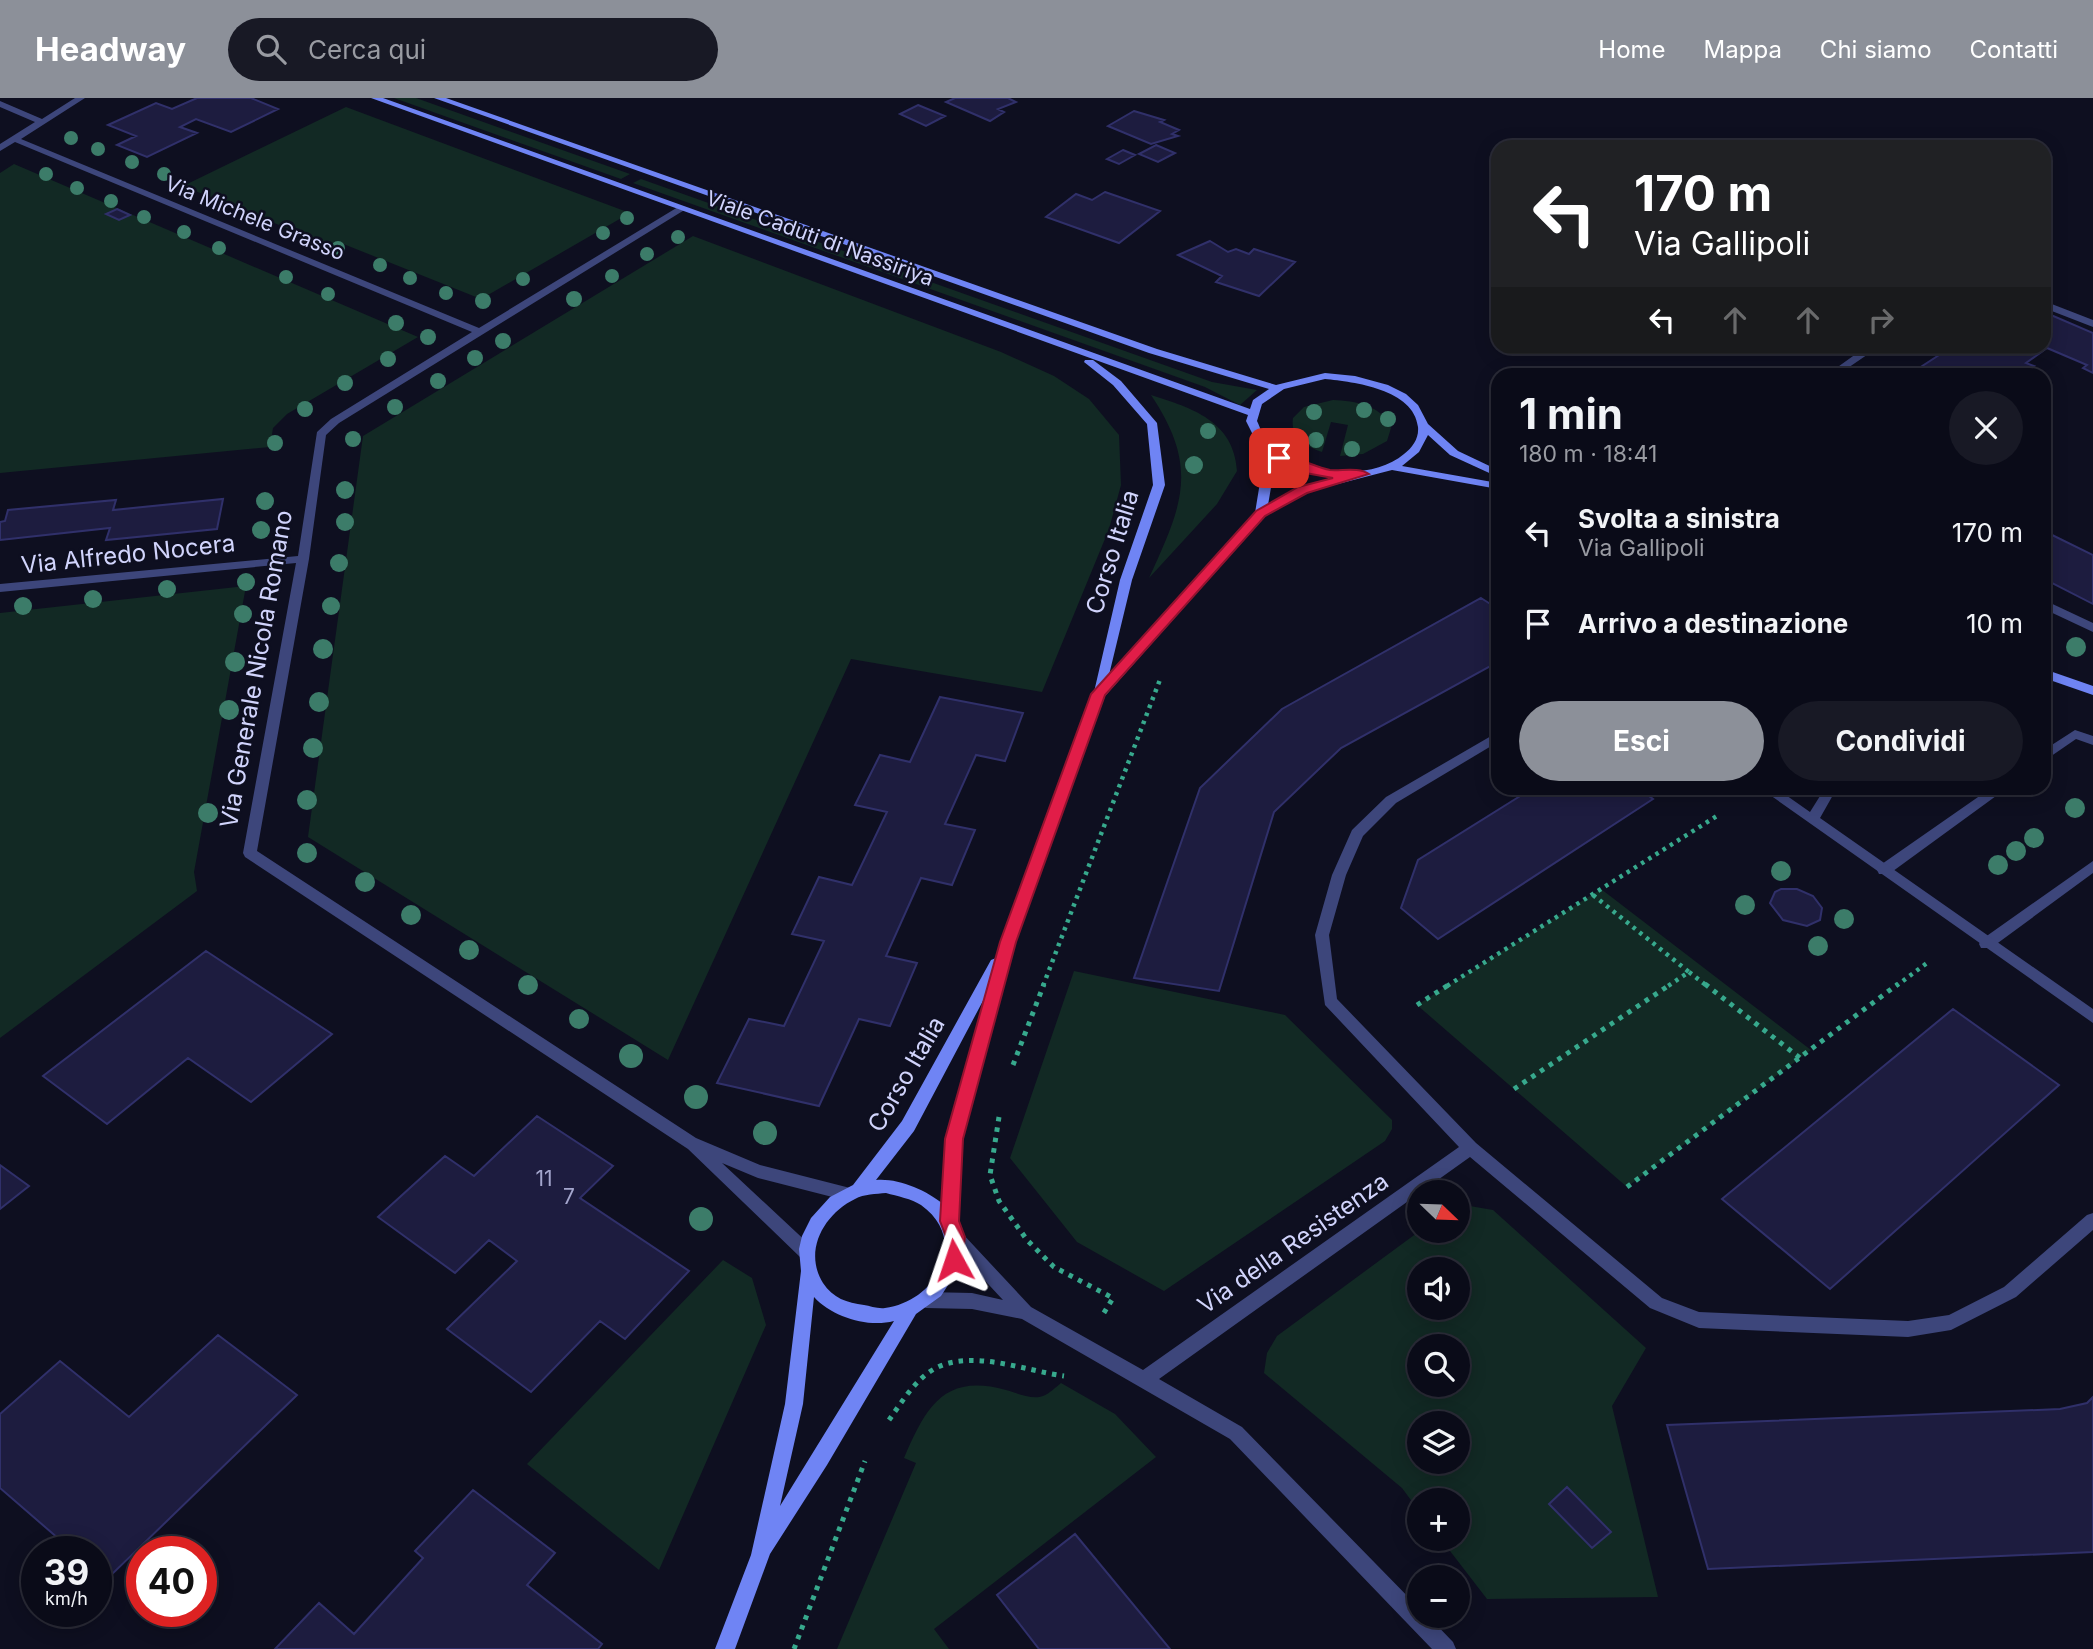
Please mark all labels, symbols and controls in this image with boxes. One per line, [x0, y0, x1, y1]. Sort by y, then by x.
search box [228, 18, 718, 81]
text: Headway [35, 29, 186, 69]
icon: search [252, 30, 290, 68]
text: Cerca qui [308, 34, 426, 65]
text: Home [1598, 35, 1666, 64]
text: Mappa [1704, 35, 1782, 64]
text: Chi siamo [1820, 35, 1932, 64]
text: Contatti [1970, 35, 2058, 64]
text: 170 m [1634, 164, 1772, 223]
icon: left [1519, 168, 1610, 259]
street label: Via Michele Grasso [162, 171, 348, 265]
street label: Viale Caduti di Nassiriya [703, 185, 937, 291]
text: Via Gallipoli [1634, 224, 1810, 263]
icon: left [1643, 301, 1681, 339]
icon: ahead [1716, 301, 1754, 339]
icon: ahead [1789, 301, 1827, 339]
icon: right [1862, 301, 1900, 339]
text: 1 min [1519, 388, 1623, 439]
button: close [1949, 391, 2023, 465]
pin [1249, 428, 1309, 488]
icon: arrive [1260, 439, 1298, 477]
text: 180 m · 18:41 [1519, 440, 1657, 468]
street label: Corso Italia [1079, 487, 1145, 617]
text: Svolta a sinistra [1578, 503, 1780, 534]
street label: Via Generale Nicola Romano [214, 508, 298, 830]
icon: left [1519, 514, 1557, 552]
text: 170 m [1952, 517, 2023, 548]
street label: Via Alfredo Nocera [20, 528, 236, 580]
text: Via Gallipoli [1578, 534, 1705, 562]
icon: arrive [1519, 605, 1557, 643]
text: Arrivo a destinazione [1578, 608, 1848, 639]
text: 10 m [1966, 608, 2023, 639]
button: Esci [1519, 701, 1764, 781]
button: Condividi [1778, 701, 2023, 781]
street label: Corso Italia [861, 1011, 951, 1137]
house number: 11 [535, 1166, 553, 1191]
street label: Via della Resistenza [1192, 1166, 1394, 1320]
north arrow [1407, 1180, 1470, 1242]
map controls [1407, 1180, 1470, 1628]
house number: 7 [563, 1184, 575, 1209]
position arrow [917, 1223, 991, 1297]
button: sound [1407, 1257, 1470, 1320]
button: search [1407, 1334, 1470, 1397]
button: layers [1407, 1411, 1470, 1474]
button: + [1407, 1488, 1470, 1551]
speed limit sign: 40 [126, 1536, 217, 1627]
text: 39 [44, 1551, 89, 1593]
button: − [1407, 1565, 1470, 1628]
text: km/h [45, 1588, 88, 1609]

